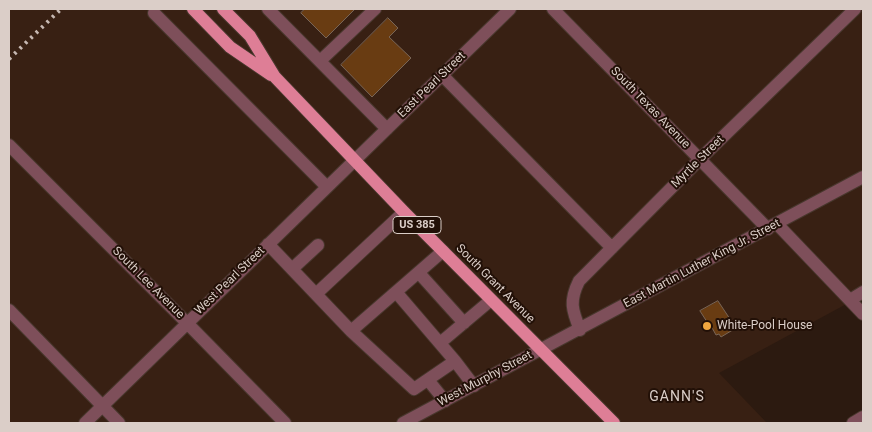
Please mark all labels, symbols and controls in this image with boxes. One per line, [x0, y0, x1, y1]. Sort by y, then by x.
street label: East Pearl Street [395, 49, 469, 121]
street label: South Texas Avenue [607, 64, 693, 152]
street label: Myrtle Street [669, 133, 727, 191]
road number: US 385 [393, 216, 441, 234]
street label: East Martin Luther King Jr. Street [621, 216, 783, 312]
street label: South Grant Avenue [453, 242, 537, 326]
street label: South Lee Avenue [109, 244, 187, 322]
street label: West Pearl Street [192, 244, 268, 318]
place label: White-Pool House [717, 319, 812, 333]
marker: White-Pool House [701, 320, 713, 332]
street label: West Murphy Street [435, 348, 535, 410]
district label: GANN'S [649, 389, 705, 405]

